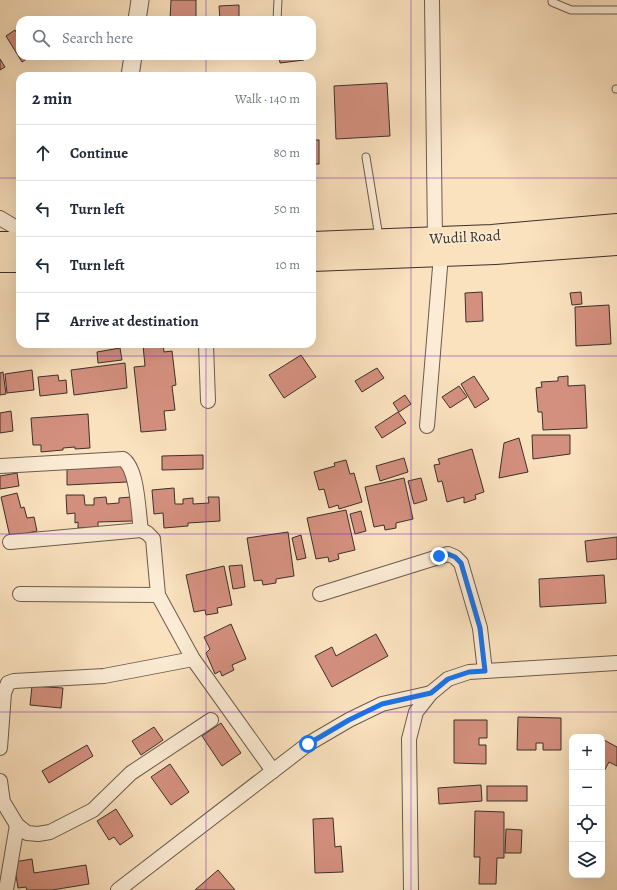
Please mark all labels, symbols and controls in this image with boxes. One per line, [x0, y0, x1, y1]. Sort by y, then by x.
search box [16, 16, 316, 60]
icon: search [30, 27, 52, 49]
text: Search here [62, 28, 133, 48]
text: 2 min [32, 87, 72, 110]
text: Walk · 140 m [235, 90, 300, 107]
icon: ahead [32, 142, 54, 164]
text: Continue [70, 143, 128, 163]
text: 80 m [273, 144, 300, 161]
icon: left [32, 198, 54, 220]
text: Turn left [70, 199, 125, 219]
text: 50 m [274, 200, 300, 217]
street label: Wudil Road [428, 225, 502, 249]
icon: left [32, 254, 54, 276]
text: Turn left [70, 255, 125, 275]
text: 10 m [275, 256, 300, 273]
icon: arrive [32, 310, 54, 332]
text: Arrive at destination [70, 311, 199, 331]
route end [430, 547, 448, 565]
map controls [569, 734, 605, 878]
button: + [569, 734, 605, 770]
route start [299, 735, 317, 753]
button: − [569, 770, 605, 806]
button: locate [569, 806, 605, 842]
button: layers [569, 842, 605, 878]

